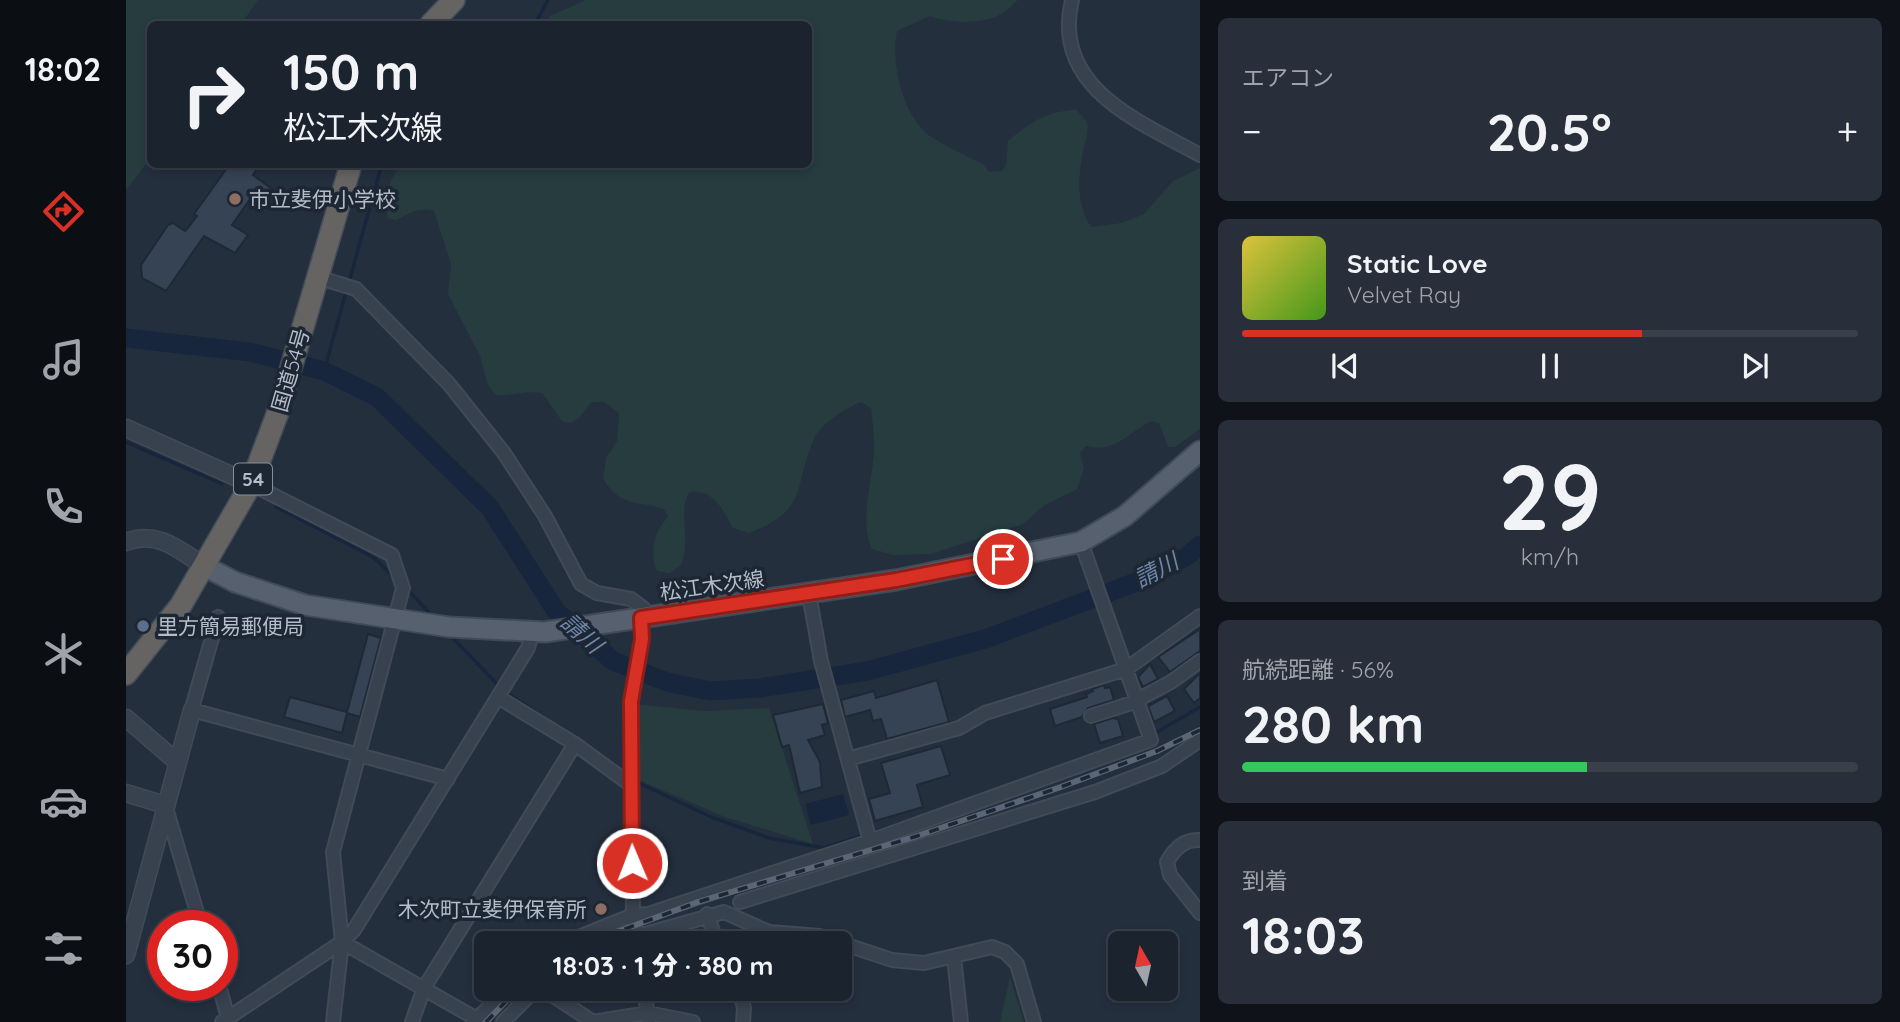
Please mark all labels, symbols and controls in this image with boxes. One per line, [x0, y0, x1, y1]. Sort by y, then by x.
text: 150 m [283, 41, 419, 102]
text: 18:02 [25, 49, 101, 89]
icon: right [168, 49, 259, 140]
text: エアコン [1242, 63, 1334, 92]
text: 20.5° [1487, 99, 1612, 164]
text: 松江木次線 [283, 107, 443, 147]
text: − [1242, 107, 1262, 155]
text: + [1837, 107, 1858, 155]
place label: 市立斐伊小学校 [249, 186, 396, 212]
icon: directions [39, 187, 88, 236]
marker: 市立斐伊小学校 [227, 191, 243, 207]
text: Static Love [1347, 247, 1488, 280]
text: Velvet Ray [1347, 280, 1461, 309]
street label: 国道54号 [266, 325, 314, 415]
icon: music [39, 335, 88, 384]
icon: previous [1326, 347, 1364, 385]
icon: pause [1531, 347, 1569, 385]
icon: next [1736, 347, 1774, 385]
text: 29 [1498, 439, 1602, 553]
road number: 54 [234, 464, 272, 494]
icon: phone [39, 482, 88, 531]
pin [973, 529, 1033, 589]
icon: arrive [984, 540, 1022, 578]
text: km/h [1521, 542, 1579, 571]
water label: 請川 [1129, 545, 1186, 594]
street label: 松江木次線 [658, 565, 766, 605]
water label: 請川 [555, 607, 611, 661]
place label: 里方簡易郵便局 [157, 613, 304, 639]
marker: 里方簡易郵便局 [135, 618, 151, 634]
icon: climate [39, 629, 88, 678]
text: 航続距離 · 56% [1242, 655, 1394, 684]
text: 280 km [1242, 691, 1424, 756]
icon: car [39, 777, 88, 826]
position arrow [595, 826, 669, 900]
text: 到着 [1242, 866, 1288, 895]
place label: 木次町立斐伊保育所 [398, 896, 587, 922]
marker: 木次町立斐伊保育所 [593, 901, 609, 917]
text: 18:03 [1242, 902, 1365, 967]
speed limit sign: 30 [147, 910, 238, 1001]
icon: filters [39, 924, 88, 973]
north arrow [1108, 931, 1178, 1001]
map controls [1108, 931, 1178, 1001]
text: 18:03 · 1 分 · 380 m [553, 949, 773, 982]

